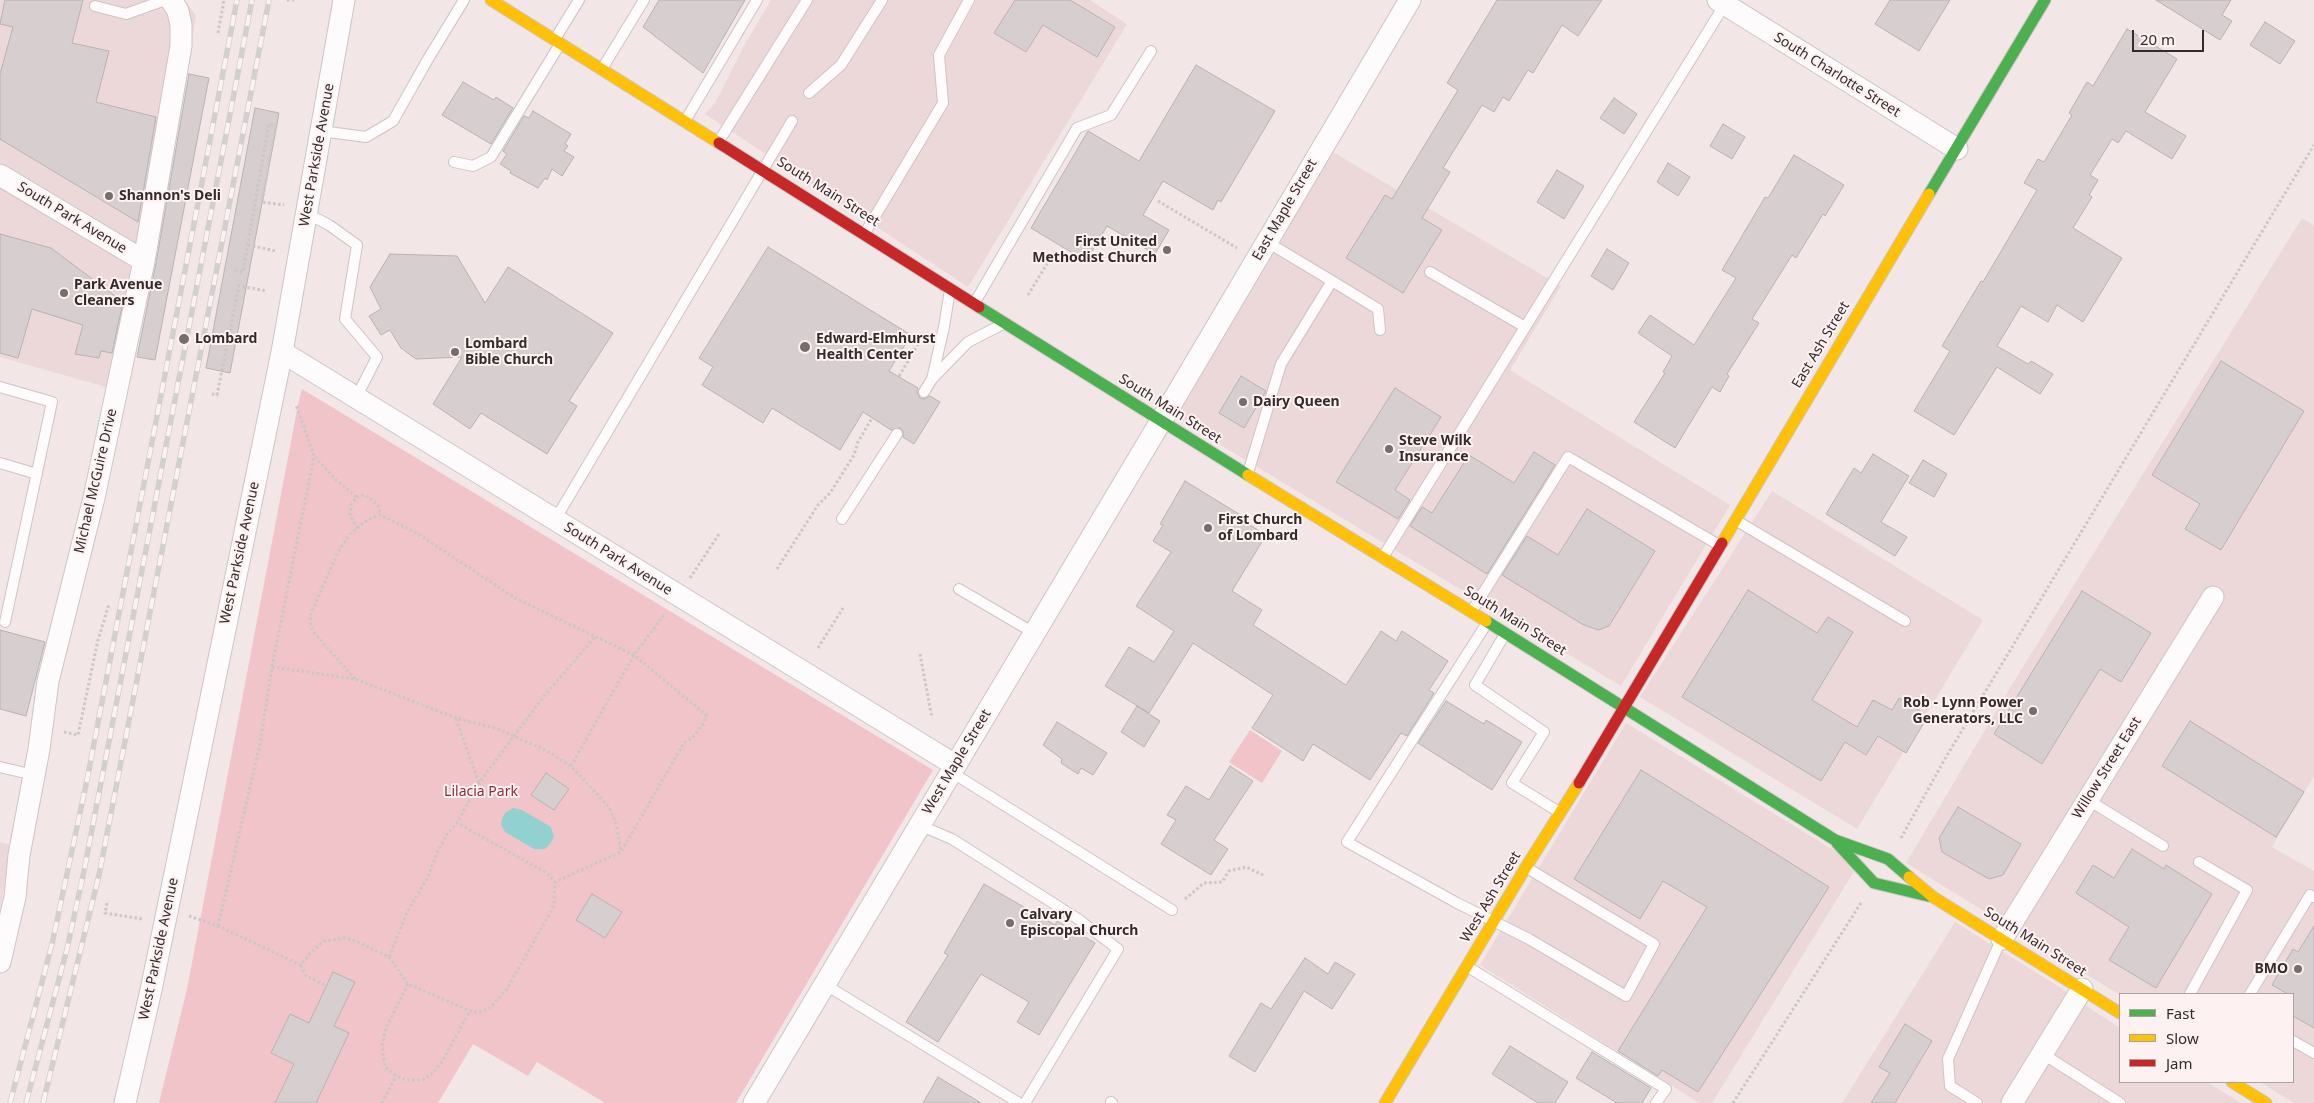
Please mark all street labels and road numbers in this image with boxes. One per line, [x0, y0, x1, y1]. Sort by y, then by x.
street label: South Charlotte Street [1771, 29, 1903, 121]
street label: West Parkside Avenue [296, 82, 338, 228]
street label: South Main Street [774, 154, 882, 230]
street label: East Maple Street [1249, 156, 1321, 264]
street label: South Park Avenue [14, 179, 130, 257]
street label: East Ash Street [1789, 299, 1853, 391]
street label: South Main Street [1116, 371, 1224, 447]
street label: Michael McGuire Drive [71, 407, 121, 555]
street label: West Parkside Avenue [217, 480, 263, 626]
street label: South Park Avenue [561, 519, 675, 599]
street label: South Main Street [1461, 583, 1569, 659]
street label: West Maple Street [919, 706, 995, 818]
street label: Willow Street East [2069, 714, 2145, 822]
street label: West Ash Street [1457, 849, 1525, 945]
street label: West Parkside Avenue [136, 876, 182, 1022]
street label: South Main Street [1981, 904, 2089, 980]

